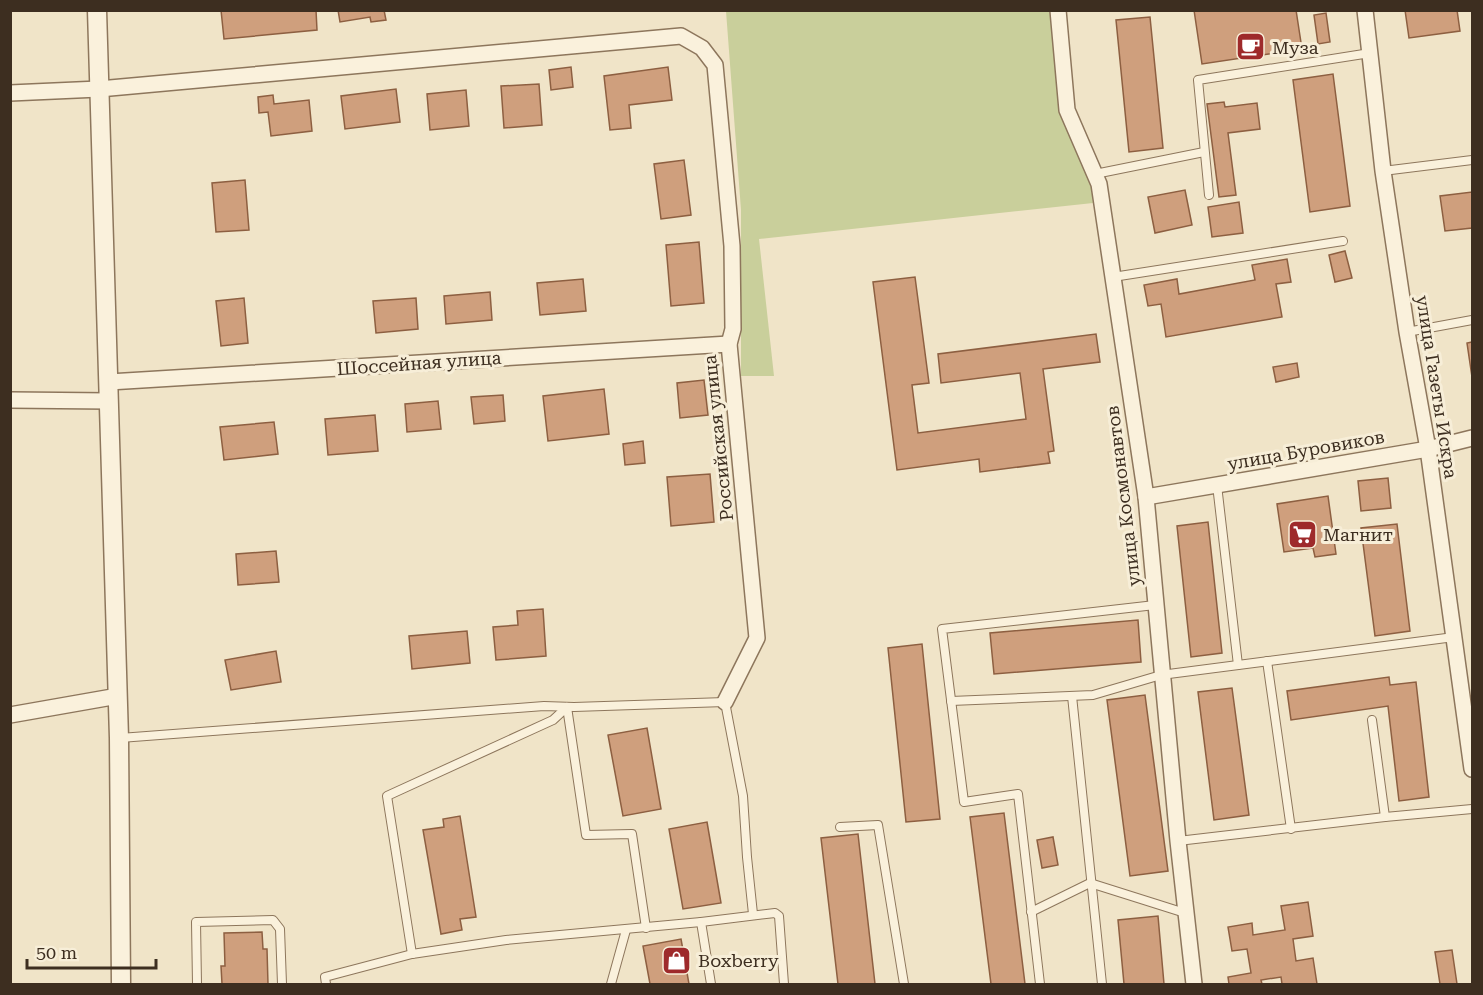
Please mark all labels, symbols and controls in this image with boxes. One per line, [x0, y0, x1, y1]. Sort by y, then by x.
cafe icon: Муза [1235, 31, 1267, 63]
place label: Муза [1272, 37, 1319, 58]
street label: улица Газеты Искра [1412, 294, 1462, 480]
street label: Шоссейная улица [336, 347, 502, 379]
street label: Российская улица [699, 354, 737, 522]
street label: улица Космонавтов [1101, 404, 1145, 588]
street label: улица Буровиков [1226, 426, 1386, 474]
supermarket icon: Магнит [1286, 518, 1318, 550]
place label: Магнит [1323, 524, 1393, 545]
scale bar [27, 932, 156, 970]
text: 50 m [36, 942, 77, 963]
shop icon: Boxberry [661, 944, 693, 976]
place label: Boxberry [698, 950, 779, 971]

